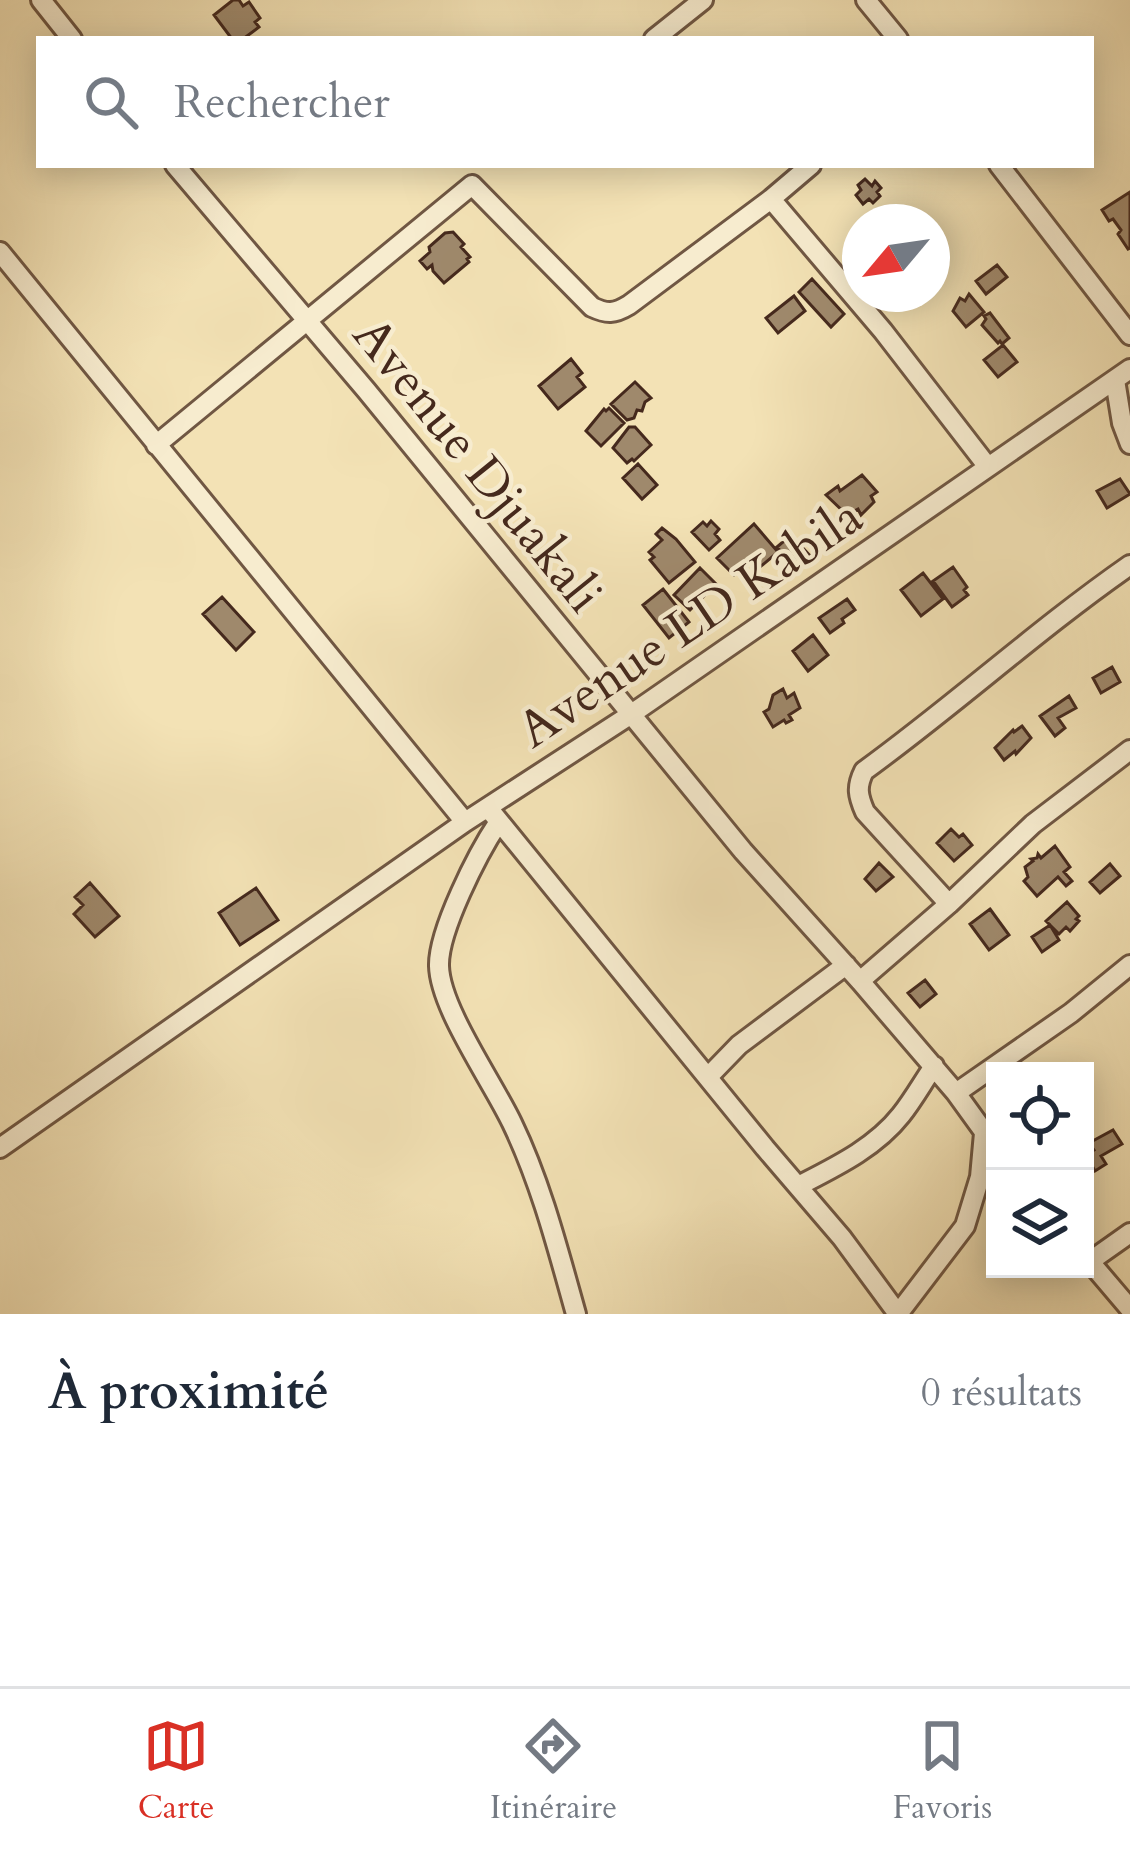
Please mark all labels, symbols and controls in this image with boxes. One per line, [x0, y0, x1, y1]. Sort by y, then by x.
search box [36, 36, 1094, 168]
icon: search [78, 69, 144, 135]
text: Rechercher [174, 72, 390, 133]
north arrow [842, 204, 950, 312]
street label: Avenue Djuakali [336, 303, 618, 628]
street label: Avenue LD Kabila [504, 482, 876, 765]
map controls [986, 1062, 1094, 1278]
button: locate [986, 1062, 1094, 1170]
button: layers [986, 1170, 1094, 1278]
text: À proximité [48, 1357, 329, 1427]
text: 0 résultats [921, 1366, 1082, 1419]
tab: Carte [138, 1713, 215, 1830]
tab: Itinéraire [490, 1713, 617, 1830]
tab: Favoris [892, 1713, 992, 1830]

